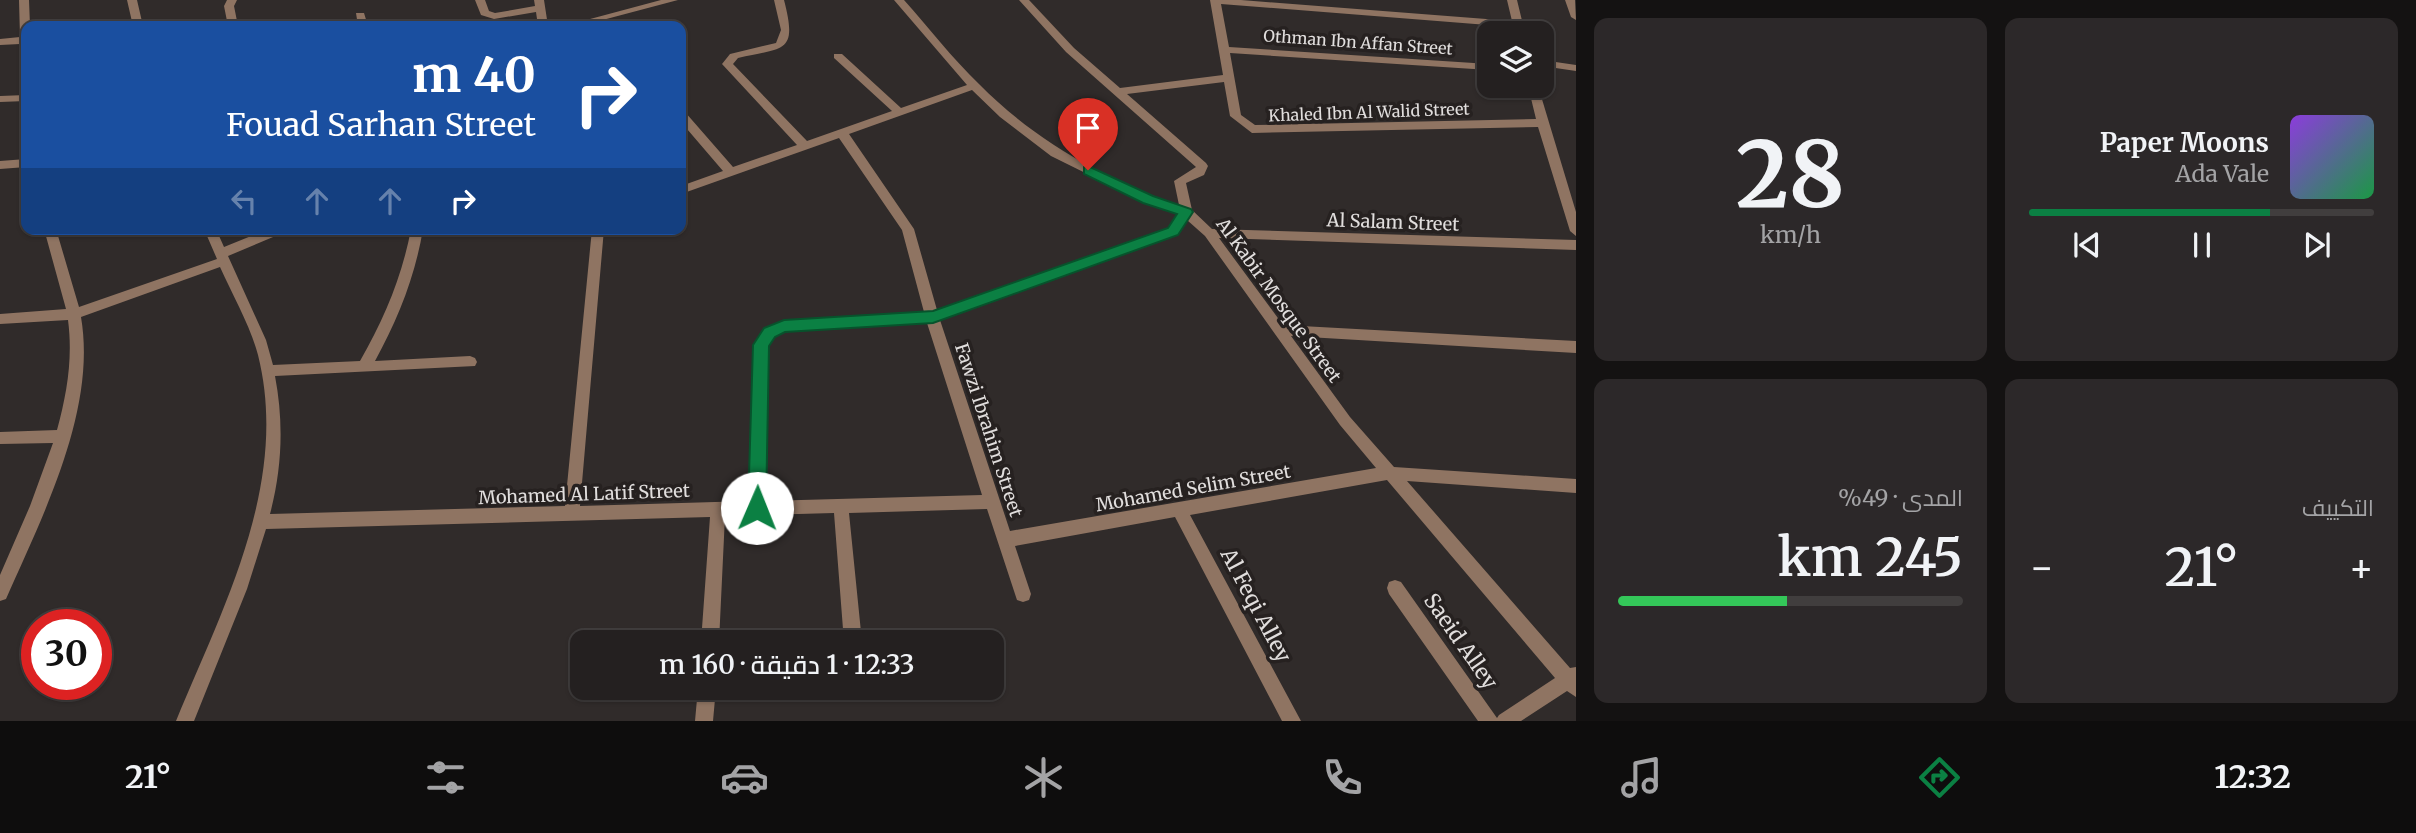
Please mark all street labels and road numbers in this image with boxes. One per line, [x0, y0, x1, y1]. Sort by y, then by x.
street label: Othman Ibn Affan Street [1263, 25, 1454, 59]
street label: Khaled Ibn Al Walid Street [1268, 98, 1471, 126]
street label: Al Salam Street [1325, 208, 1460, 236]
street label: Al Kabir Mosque Street [1211, 212, 1347, 387]
street label: Fawzi Ibrahim Street [950, 340, 1028, 520]
street label: Mohamed Selim Street [1094, 460, 1292, 516]
street label: Mohamed Al Latif Street [478, 479, 690, 509]
street label: Al Feqi Alley [1214, 542, 1298, 667]
street label: Saeid Alley [1418, 588, 1504, 695]

